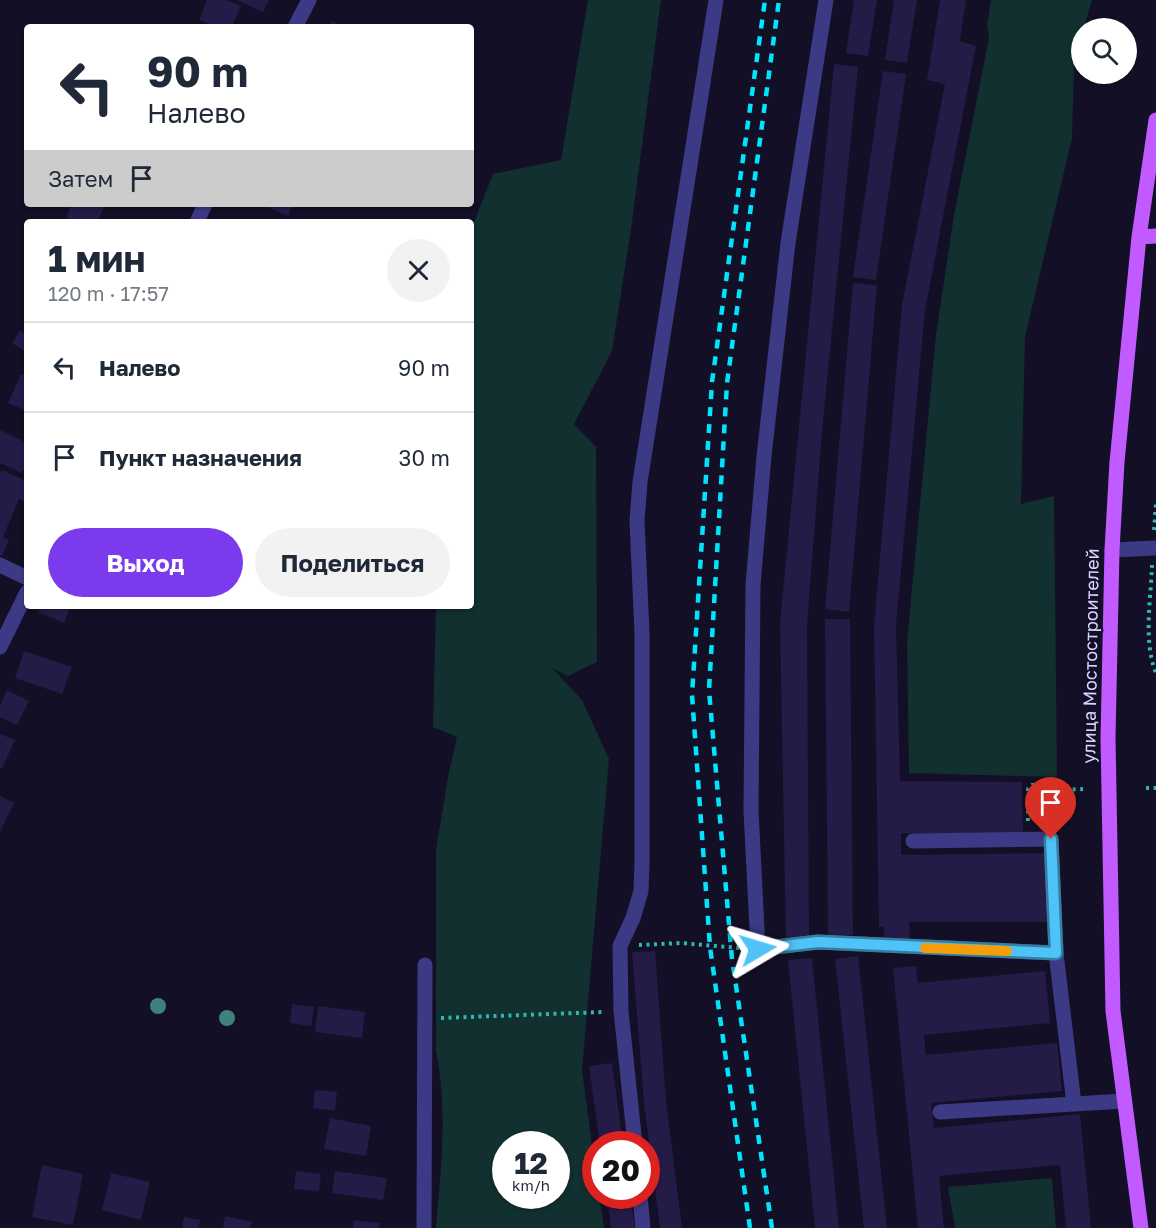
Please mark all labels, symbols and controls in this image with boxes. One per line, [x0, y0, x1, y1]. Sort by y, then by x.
map controls [1071, 18, 1137, 84]
button: search [1071, 18, 1137, 84]
text: 90 m [147, 46, 248, 96]
icon: left [48, 48, 126, 126]
text: Налево [147, 97, 246, 129]
icon: arrive [125, 162, 158, 195]
text: Затем [48, 165, 113, 192]
text: 1 мин [48, 237, 145, 280]
button: close [387, 239, 450, 302]
text: 120 m · 17:57 [48, 281, 169, 305]
icon: left [48, 351, 81, 384]
text: Налево [99, 354, 181, 381]
text: 90 m [398, 354, 450, 381]
icon: arrive [48, 441, 81, 474]
text: Пункт назначения [99, 444, 302, 471]
text: 30 m [399, 444, 450, 471]
button: Выход [48, 528, 243, 597]
button: Поделиться [255, 528, 450, 597]
street label: улица Мостостроителей [1077, 548, 1103, 764]
pin [1025, 777, 1076, 839]
icon: arrive [1034, 786, 1067, 819]
position arrow [726, 917, 790, 981]
speed limit sign: 20 [582, 1131, 660, 1209]
text: 12 [514, 1145, 548, 1181]
text: km/h [512, 1176, 550, 1194]

